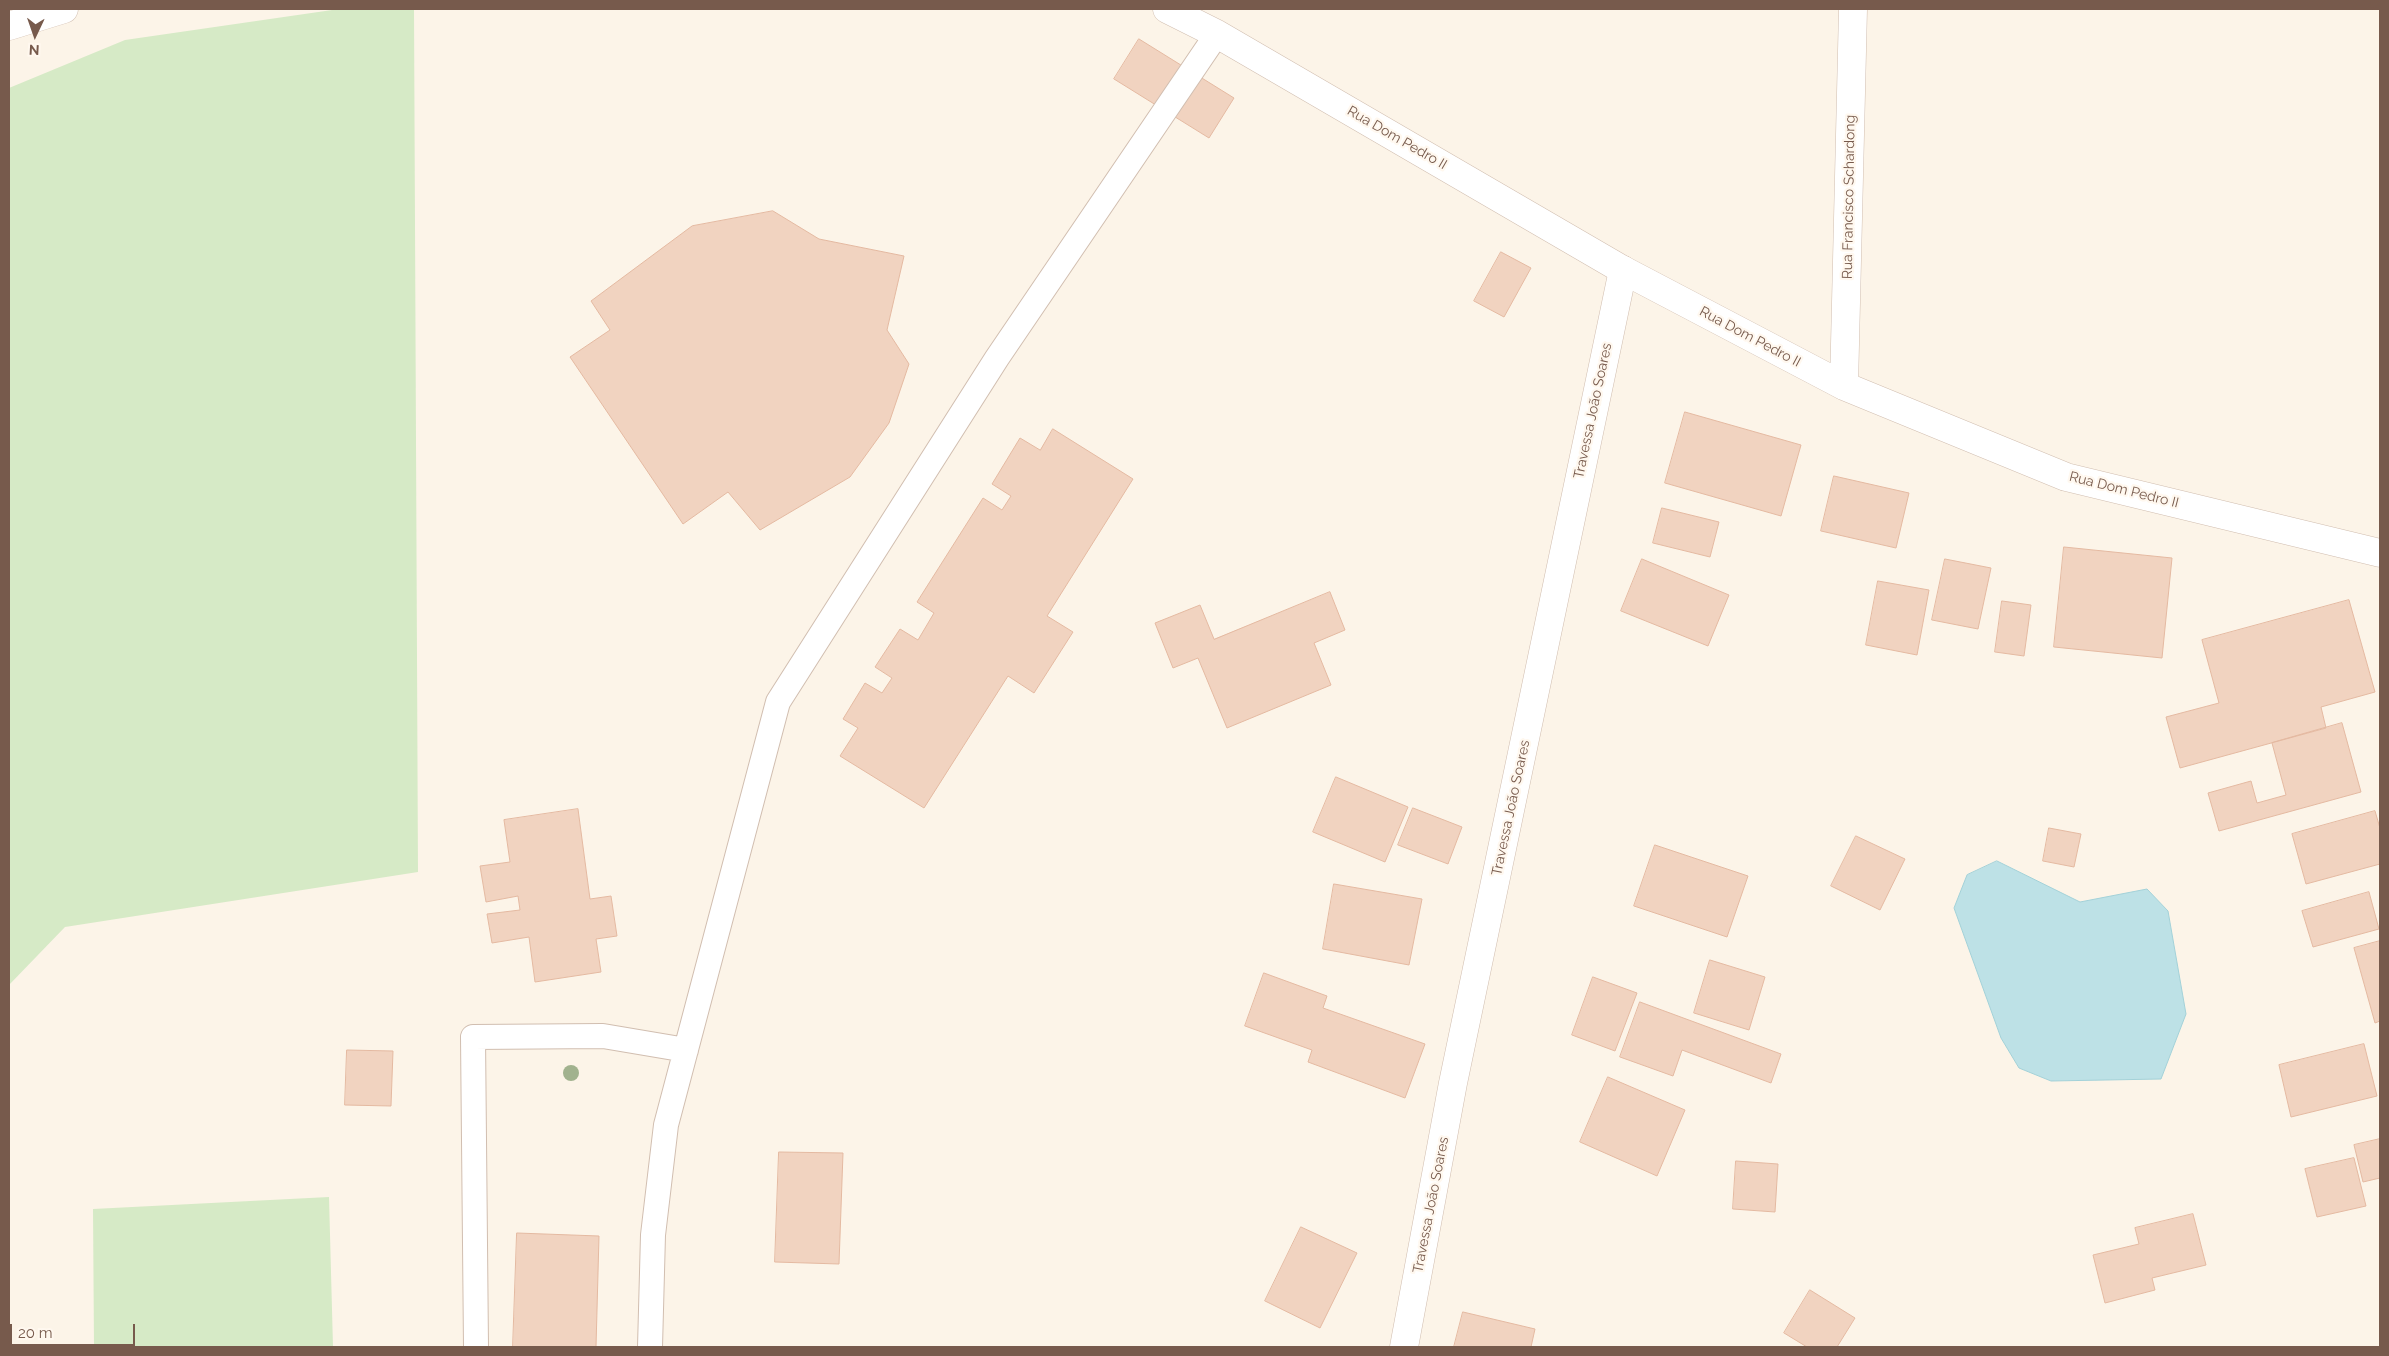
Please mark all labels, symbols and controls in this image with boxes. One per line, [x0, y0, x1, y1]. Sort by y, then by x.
north arrow [10, 10, 60, 60]
text: N [28, 42, 40, 58]
street label: Rua Dom Pedro II [1344, 103, 1450, 173]
street label: Rua Francisco Schardong [1839, 115, 1859, 279]
street label: Rua Dom Pedro II [1696, 303, 1804, 371]
street label: Travessa João Soares [1570, 342, 1616, 480]
street label: Rua Dom Pedro II [2067, 468, 2181, 512]
street label: Travessa João Soares [1488, 739, 1534, 877]
street label: Travessa João Soares [1410, 1136, 1452, 1274]
scale bar [12, 1314, 138, 1346]
text: 20 m [18, 1324, 53, 1342]

